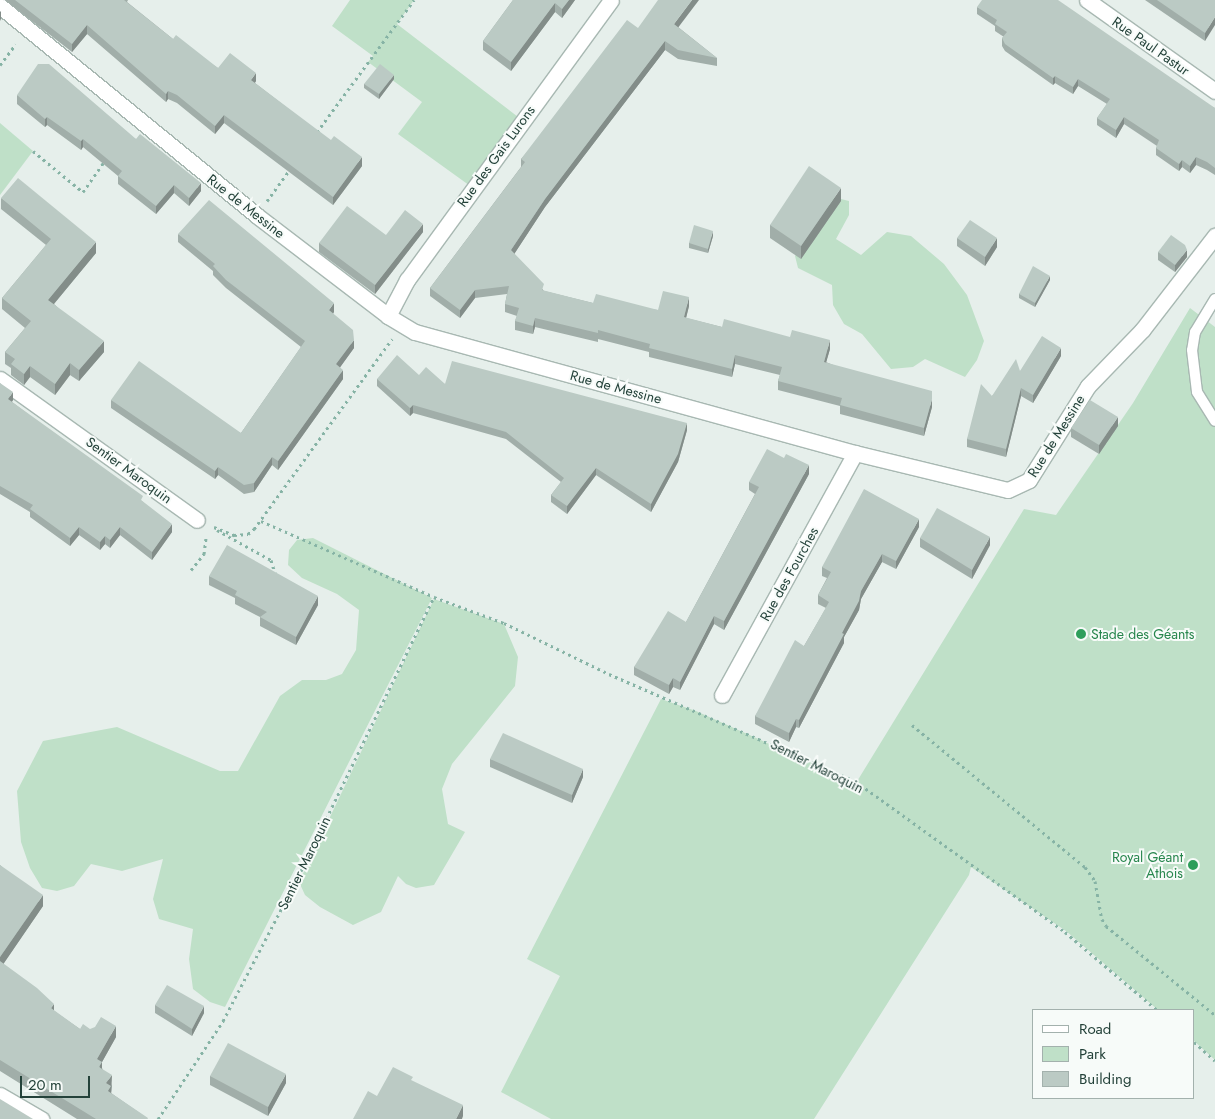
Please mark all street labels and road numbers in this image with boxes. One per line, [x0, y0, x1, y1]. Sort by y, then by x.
street label: Rue Paul Pastur [1109, 13, 1193, 79]
street label: Rue des Gais Lurons [454, 102, 538, 210]
street label: Rue de Messine [204, 170, 288, 242]
street label: Rue de Messine [568, 367, 664, 407]
street label: Rue de Messine [1024, 392, 1088, 480]
street label: Sentier Maroquin [83, 433, 175, 507]
street label: Rue des Fourches [756, 524, 822, 624]
street label: Sentier Maroquin [768, 735, 866, 797]
street label: Sentier Maroquin [274, 813, 334, 913]

